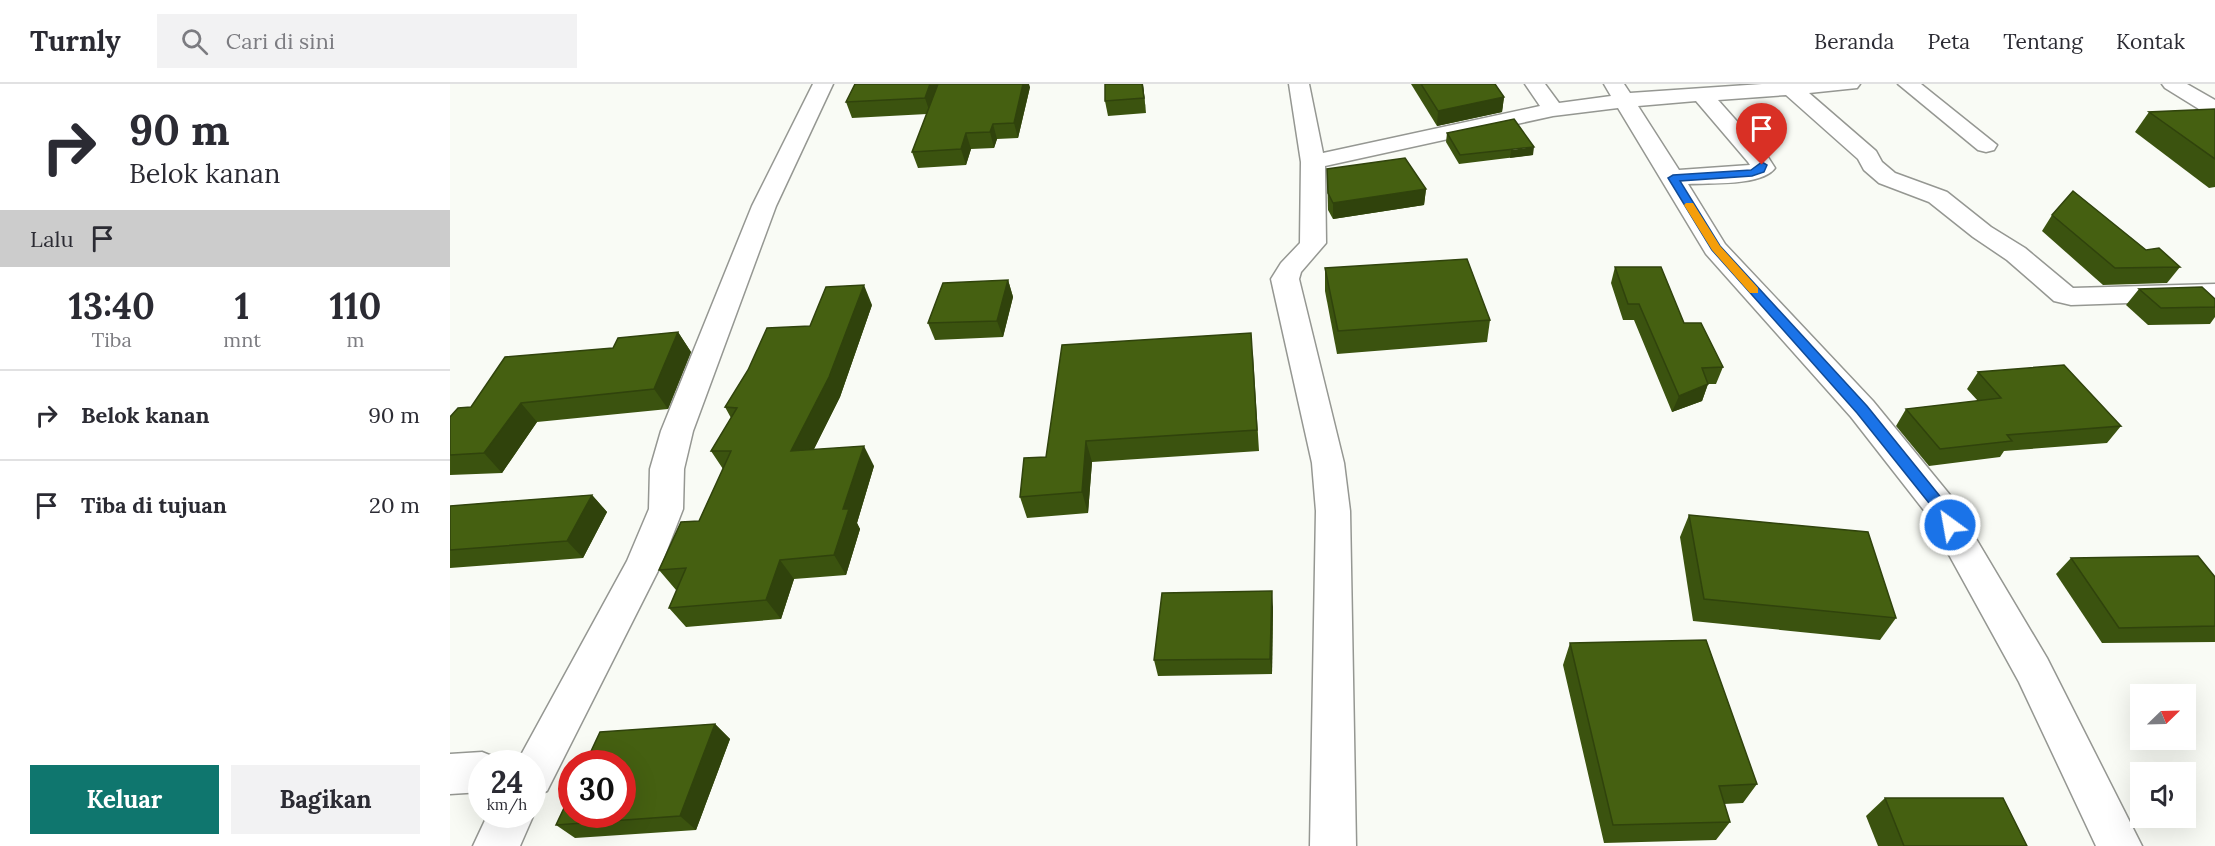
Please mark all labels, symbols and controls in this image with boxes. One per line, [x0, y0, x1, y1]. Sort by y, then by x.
search box [157, 14, 577, 68]
text: Turnly [30, 23, 121, 59]
icon: search [178, 25, 211, 58]
text: Cari di sini [226, 27, 335, 55]
text: Beranda [1814, 28, 1894, 55]
text: Peta [1927, 28, 1970, 55]
text: Tentang [2003, 28, 2083, 55]
text: Kontak [2116, 28, 2185, 55]
text: 90 m [129, 103, 230, 157]
pin [1736, 103, 1787, 165]
icon: right [30, 108, 108, 186]
icon: arrive [1745, 112, 1778, 145]
text: Belok kanan [129, 156, 280, 190]
icon: arrive [86, 222, 119, 255]
text: Lalu [30, 225, 74, 253]
text: 13:40 [68, 283, 155, 329]
text: 1 [235, 283, 249, 329]
text: 110 [329, 283, 382, 329]
text: Tiba [91, 327, 132, 352]
text: mnt [223, 327, 261, 352]
text: m [347, 327, 364, 352]
icon: right [30, 399, 63, 432]
text: Belok kanan [81, 401, 210, 429]
text: 90 m [368, 401, 420, 429]
icon: arrive [30, 489, 63, 522]
text: Tiba di tujuan [81, 491, 227, 519]
text: 20 m [369, 491, 420, 519]
position arrow [1918, 493, 1982, 557]
north arrow [2130, 684, 2196, 750]
map controls [2130, 684, 2196, 828]
speed limit sign: 30 [558, 750, 636, 828]
button: sound [2130, 762, 2196, 828]
text: 24 [491, 763, 523, 801]
button: Keluar [30, 765, 219, 834]
button: Bagikan [231, 765, 420, 834]
text: km/h [487, 795, 527, 814]

